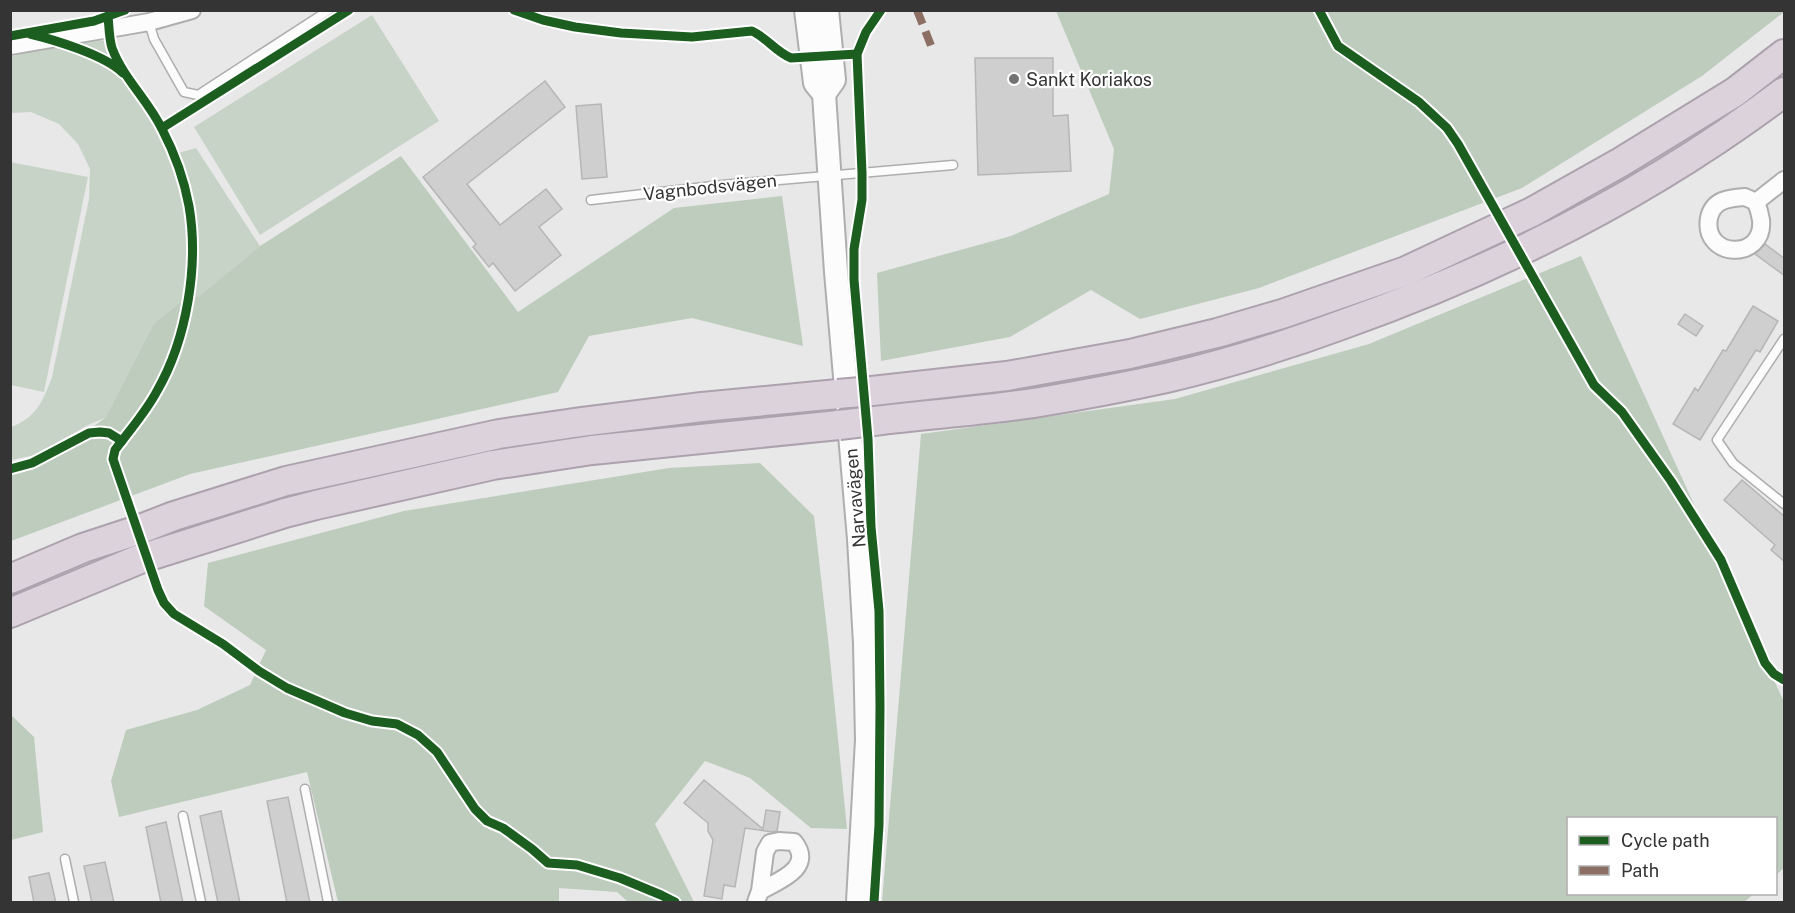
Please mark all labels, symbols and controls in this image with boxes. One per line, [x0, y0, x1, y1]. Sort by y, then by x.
place label: Sankt Koriakos [1026, 69, 1152, 90]
marker: Sankt Koriakos [1007, 72, 1021, 86]
street label: Vagnbodsvägen [642, 170, 778, 204]
street label: Narvavägen [840, 447, 870, 549]
legend [1567, 817, 1777, 895]
text: Cycle path [1621, 830, 1710, 851]
text: Path [1621, 860, 1659, 881]

